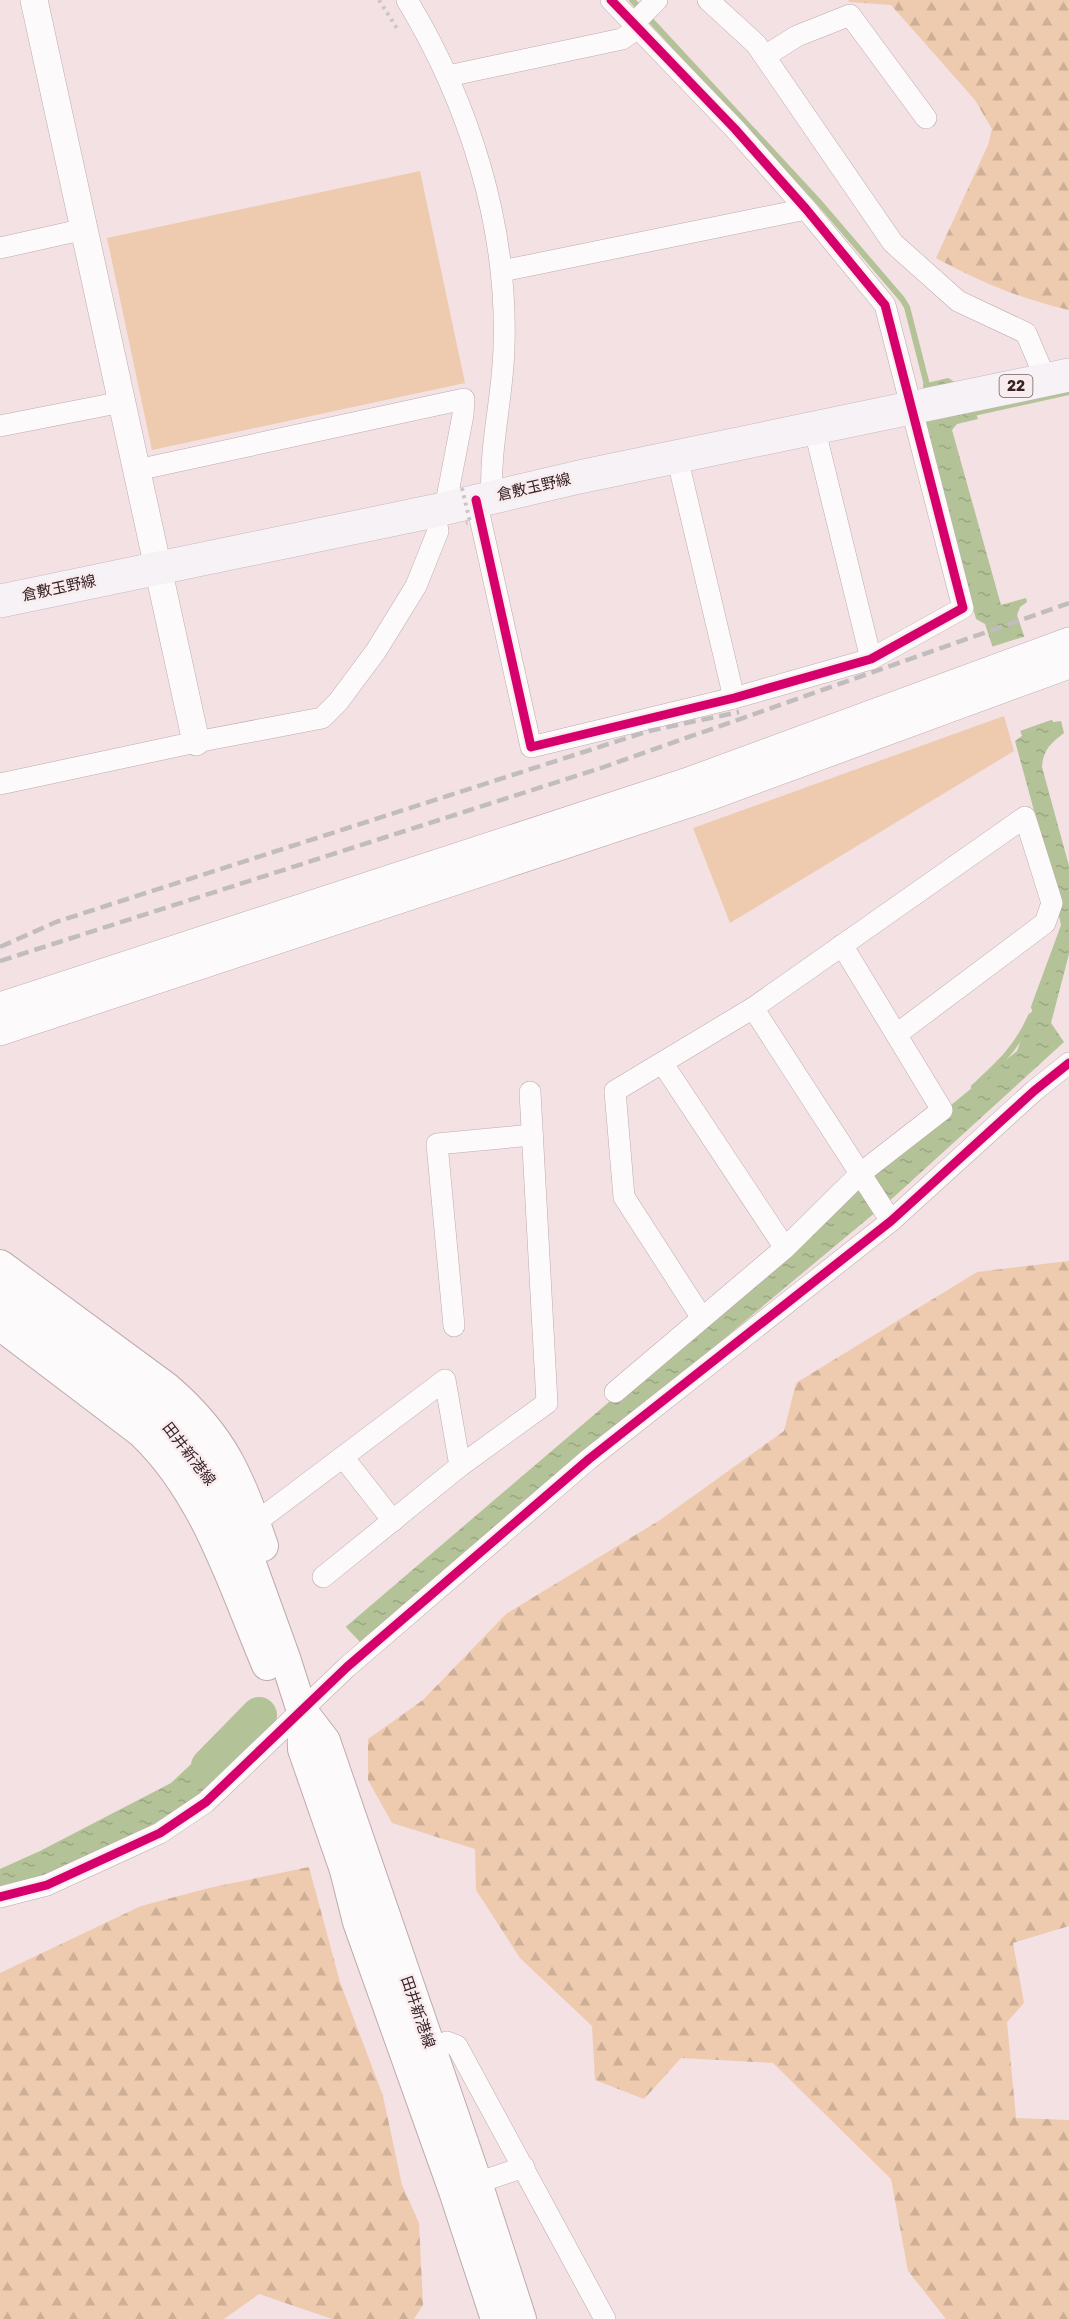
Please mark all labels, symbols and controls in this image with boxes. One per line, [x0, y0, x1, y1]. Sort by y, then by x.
road number: 22 [1000, 375, 1032, 397]
street label: 倉敷玉野線 [495, 470, 573, 504]
street label: 倉敷玉野線 [20, 571, 98, 605]
street label: 田井新港線 [159, 1419, 219, 1489]
street label: 田井新港線 [397, 1974, 439, 2050]

